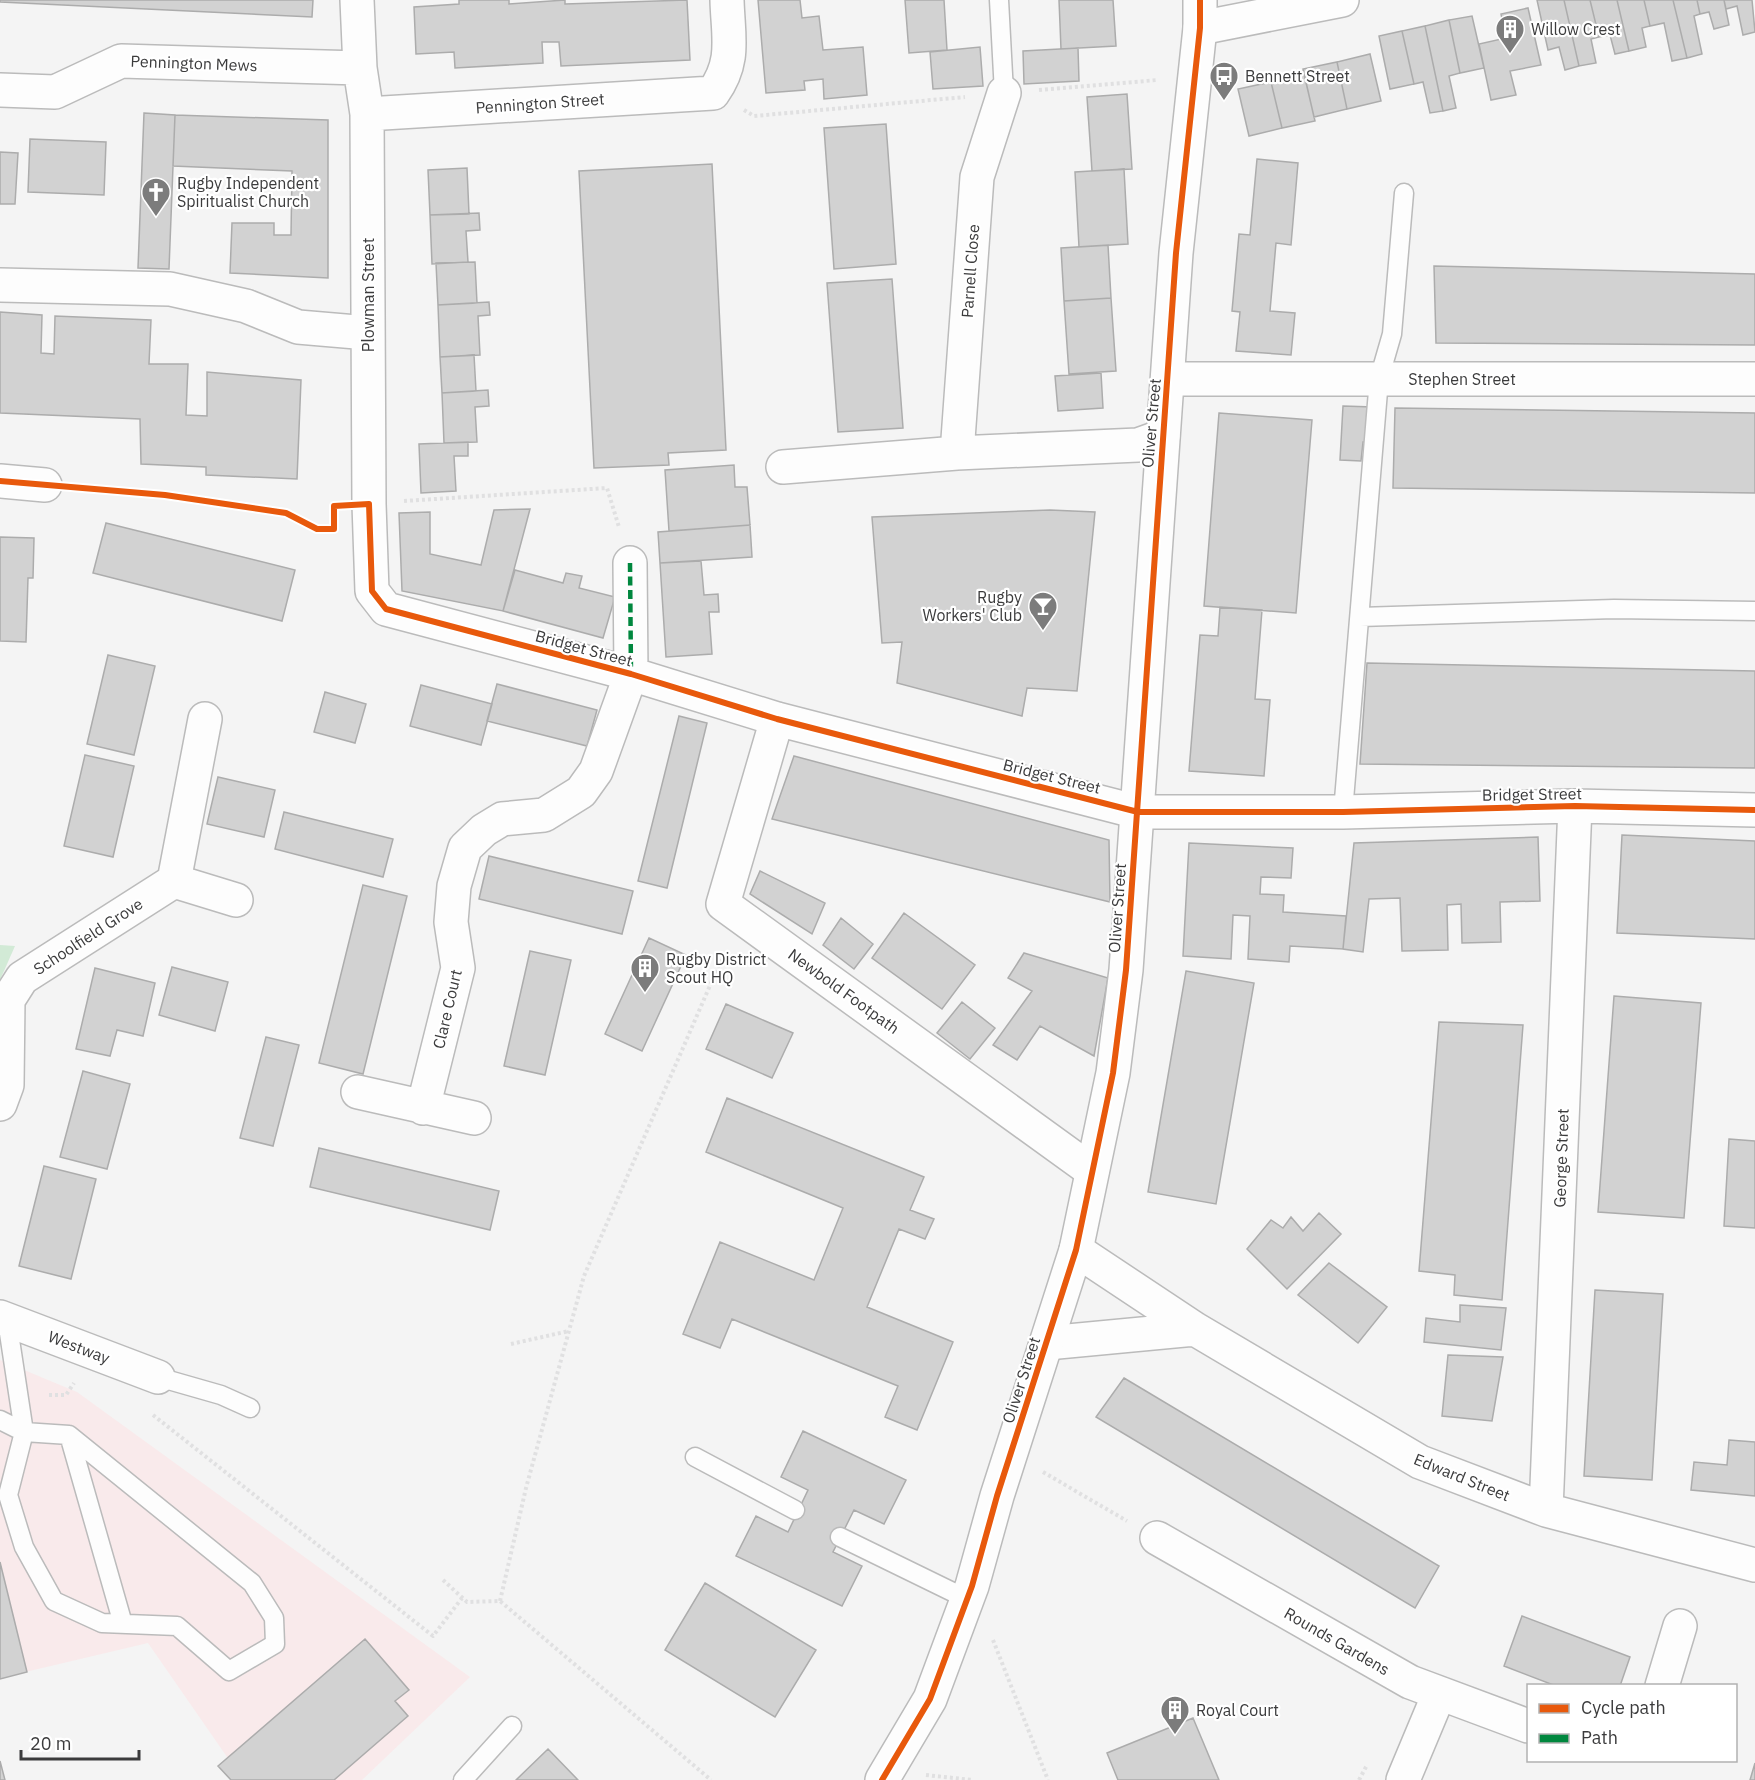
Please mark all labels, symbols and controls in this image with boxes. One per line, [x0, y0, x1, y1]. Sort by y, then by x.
building icon: Willow Crest [1494, 13, 1526, 55]
place label: Willow Crest [1531, 19, 1621, 39]
street label: Pennington Mews [130, 51, 258, 75]
bus stop icon: Bennett Street [1208, 60, 1240, 102]
place label: Bennett Street [1245, 66, 1350, 86]
street label: Pennington Street [475, 89, 605, 117]
place label: Rugby Independent Spiritualist Church [177, 173, 319, 211]
church icon: Rugby Independent Spiritualist Church [140, 176, 172, 218]
street label: Parnell Close [957, 223, 983, 319]
street label: Plowman Street [358, 238, 378, 352]
street label: Stephen Street [1408, 369, 1516, 389]
street label: Oliver Street [1137, 377, 1165, 469]
place label: Rugby Workers' Club [922, 587, 1022, 625]
bar icon: Rugby Workers' Club [1027, 590, 1059, 632]
street label: Bridget Street [533, 625, 635, 671]
street label: Bridget Street [1001, 754, 1103, 798]
street label: Bridget Street [1482, 783, 1582, 805]
street label: Oliver Street [1104, 863, 1130, 953]
street label: Schoolfield Grove [30, 893, 147, 979]
street label: Newbold Footpath [784, 944, 904, 1038]
place label: Rugby District Scout HQ [666, 949, 766, 987]
building icon: Rugby District Scout HQ [629, 952, 661, 994]
street label: Clare Court [428, 967, 466, 1051]
street label: George Street [1549, 1108, 1573, 1208]
street label: Westway [45, 1326, 113, 1368]
street label: Oliver Street [998, 1334, 1044, 1426]
street label: Edward Street [1411, 1449, 1513, 1505]
street label: Rounds Gardens [1281, 1603, 1393, 1679]
legend [1527, 1684, 1737, 1762]
building icon: Royal Court [1159, 1694, 1191, 1736]
text: Cycle path [1581, 1696, 1666, 1719]
place label: Royal Court [1196, 1700, 1279, 1720]
scale bar [21, 1723, 140, 1761]
text: Path [1581, 1726, 1618, 1749]
text: 20 m [30, 1732, 72, 1755]

